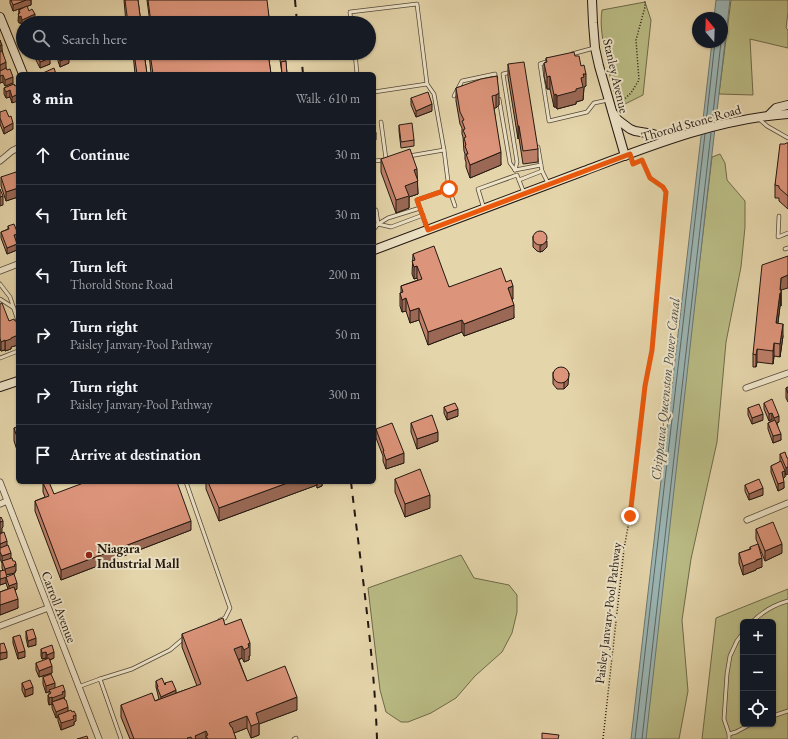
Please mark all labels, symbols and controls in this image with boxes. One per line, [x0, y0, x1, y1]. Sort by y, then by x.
north arrow [692, 12, 728, 48]
search box [16, 16, 376, 60]
icon: search [30, 27, 52, 49]
text: Search here [62, 29, 127, 48]
street label: Stanley Avenue [599, 37, 633, 115]
text: 8 min [32, 87, 73, 109]
text: Walk · 610 m [296, 90, 360, 107]
street label: Thorold Stone Road [639, 101, 743, 145]
icon: ahead [32, 144, 54, 166]
text: Continue [70, 145, 130, 164]
text: 30 m [335, 146, 360, 163]
route start [440, 180, 458, 198]
icon: left [32, 204, 54, 226]
text: Turn left [70, 205, 127, 224]
text: 30 m [335, 206, 360, 223]
text: Turn left [70, 257, 127, 276]
icon: left [32, 264, 54, 286]
text: 200 m [329, 266, 360, 283]
text: Thorold Stone Road [70, 276, 173, 293]
water label: Chippawa-Queenston Power Canal [646, 296, 684, 481]
text: Turn right [70, 317, 138, 336]
icon: right [32, 324, 54, 346]
text: 50 m [335, 326, 360, 343]
text: Paisley Janvary-Pool Pathway [70, 336, 213, 353]
text: Turn right [70, 377, 138, 396]
icon: right [32, 384, 54, 406]
text: 300 m [329, 386, 360, 403]
text: Paisley Janvary-Pool Pathway [70, 396, 213, 413]
icon: arrive [32, 444, 54, 466]
text: Arrive at destination [70, 445, 201, 464]
route end [621, 507, 639, 525]
place label: Niagara Industrial Mall [97, 540, 180, 572]
street label: Paisley Janvary-Pool Pathway [591, 541, 625, 685]
marker: Niagara Industrial Mall [84, 550, 94, 560]
street label: Carroll Avenue [38, 569, 80, 645]
map controls [740, 619, 776, 727]
button: + [740, 619, 776, 655]
button: − [740, 655, 776, 691]
button: locate [740, 691, 776, 727]

